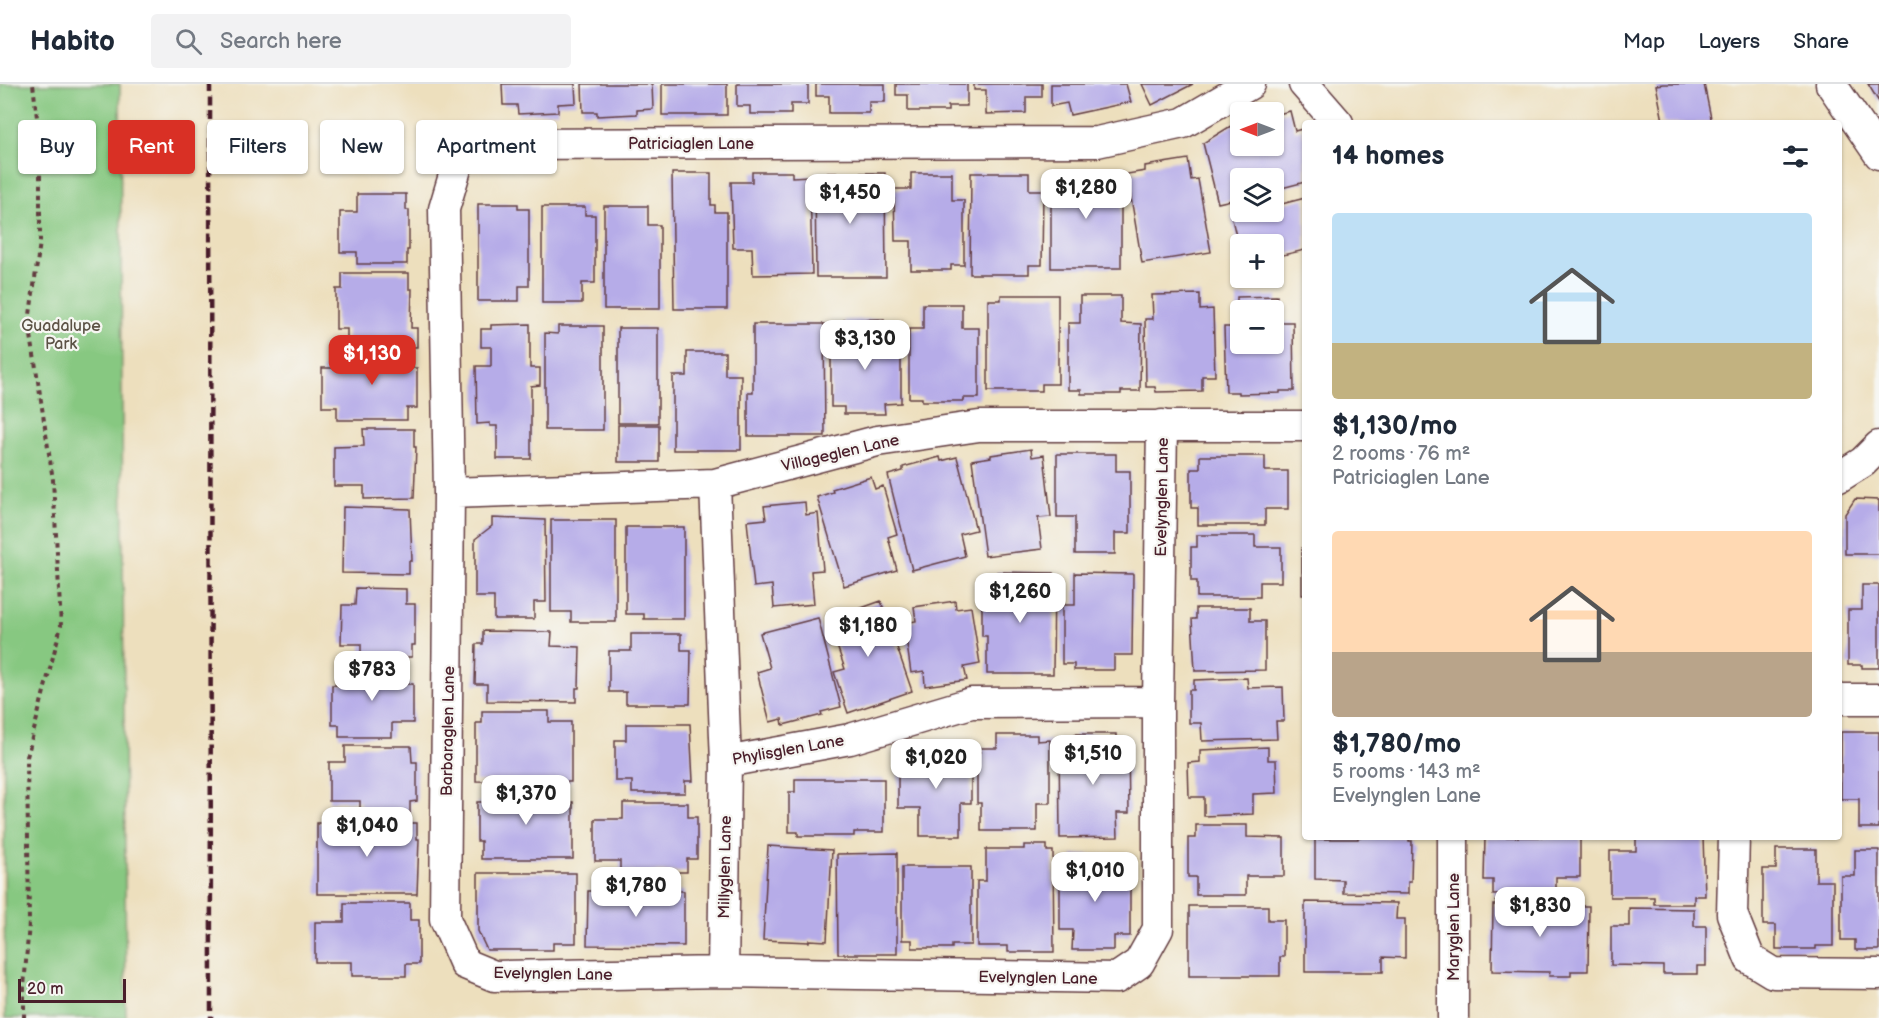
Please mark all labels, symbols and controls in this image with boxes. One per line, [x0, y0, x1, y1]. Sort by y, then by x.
search box [151, 14, 571, 68]
text: Habito [30, 25, 115, 58]
icon: search [172, 25, 205, 58]
text: Search here [220, 28, 342, 55]
text: Map [1623, 29, 1665, 54]
text: Layers [1698, 29, 1760, 54]
text: Share [1793, 29, 1849, 54]
north arrow [1230, 102, 1284, 156]
map controls [1230, 102, 1284, 354]
chip: Buy [18, 120, 96, 174]
chip: Rent [108, 120, 195, 174]
chip: Filters [207, 120, 308, 174]
chip: New [320, 120, 404, 174]
chip: Apartment [416, 120, 557, 174]
street label: Patriciaglen Lane [628, 135, 755, 154]
icon: filters [1779, 140, 1812, 173]
text: 14 homes [1332, 141, 1444, 172]
button: layers [1230, 168, 1284, 222]
pin: $1,280 [1037, 169, 1135, 220]
pin: $1,450 [801, 174, 899, 225]
text: $1,280 [1055, 176, 1117, 200]
text: $1,450 [819, 181, 881, 205]
button: + [1230, 234, 1284, 288]
icon: home [1518, 252, 1626, 360]
button: − [1230, 300, 1284, 354]
park label: Guadalupe Park [21, 317, 101, 354]
pin: $3,130 [816, 320, 914, 371]
text: $3,130 [834, 327, 896, 351]
pin: $1,130 [323, 335, 421, 386]
text: $1,130 [343, 342, 401, 366]
text: $1,130/mo [1332, 411, 1457, 442]
street label: Villageglen Lane [780, 431, 902, 476]
street label: Evelynglen Lane [1152, 437, 1173, 557]
text: 2 rooms · 76 m² [1332, 442, 1470, 466]
text: Patriciaglen Lane [1332, 466, 1490, 490]
icon: home [1518, 570, 1626, 678]
pin: $1,260 [971, 573, 1069, 624]
text: $1,260 [989, 580, 1051, 604]
pin: $1,180 [819, 607, 917, 658]
text: $1,180 [839, 614, 897, 638]
pin: $783 [336, 651, 408, 702]
text: $783 [348, 658, 396, 682]
street label: Barbaraglen Lane [438, 665, 459, 796]
text: $1,780/mo [1332, 729, 1461, 760]
street label: Phylisglen Lane [731, 731, 846, 770]
pin: $1,510 [1044, 735, 1142, 786]
pin: $1,020 [887, 739, 985, 790]
text: $1,510 [1064, 742, 1122, 766]
text: $1,020 [905, 746, 967, 770]
text: 5 rooms · 143 m² [1332, 760, 1481, 784]
pin: $1,370 [477, 775, 575, 826]
text: $1,370 [495, 782, 557, 806]
text: Evelynglen Lane [1332, 784, 1481, 808]
pin: $1,040 [318, 807, 416, 858]
text: $1,040 [336, 814, 398, 838]
street label: Millyglen Lane [715, 815, 736, 919]
pin: $1,010 [1046, 852, 1144, 903]
text: $1,010 [1065, 859, 1125, 883]
pin: $1,780 [587, 867, 685, 918]
street label: Maryglen Lane [1445, 872, 1464, 981]
text: $1,780 [605, 874, 667, 898]
pin: $1,830 [1491, 887, 1589, 938]
text: $1,830 [1509, 894, 1571, 918]
street label: Evelynglen Lane [493, 964, 613, 985]
street label: Evelynglen Lane [978, 968, 1098, 989]
scale bar [18, 976, 126, 1004]
text: 20 m [27, 980, 63, 999]

